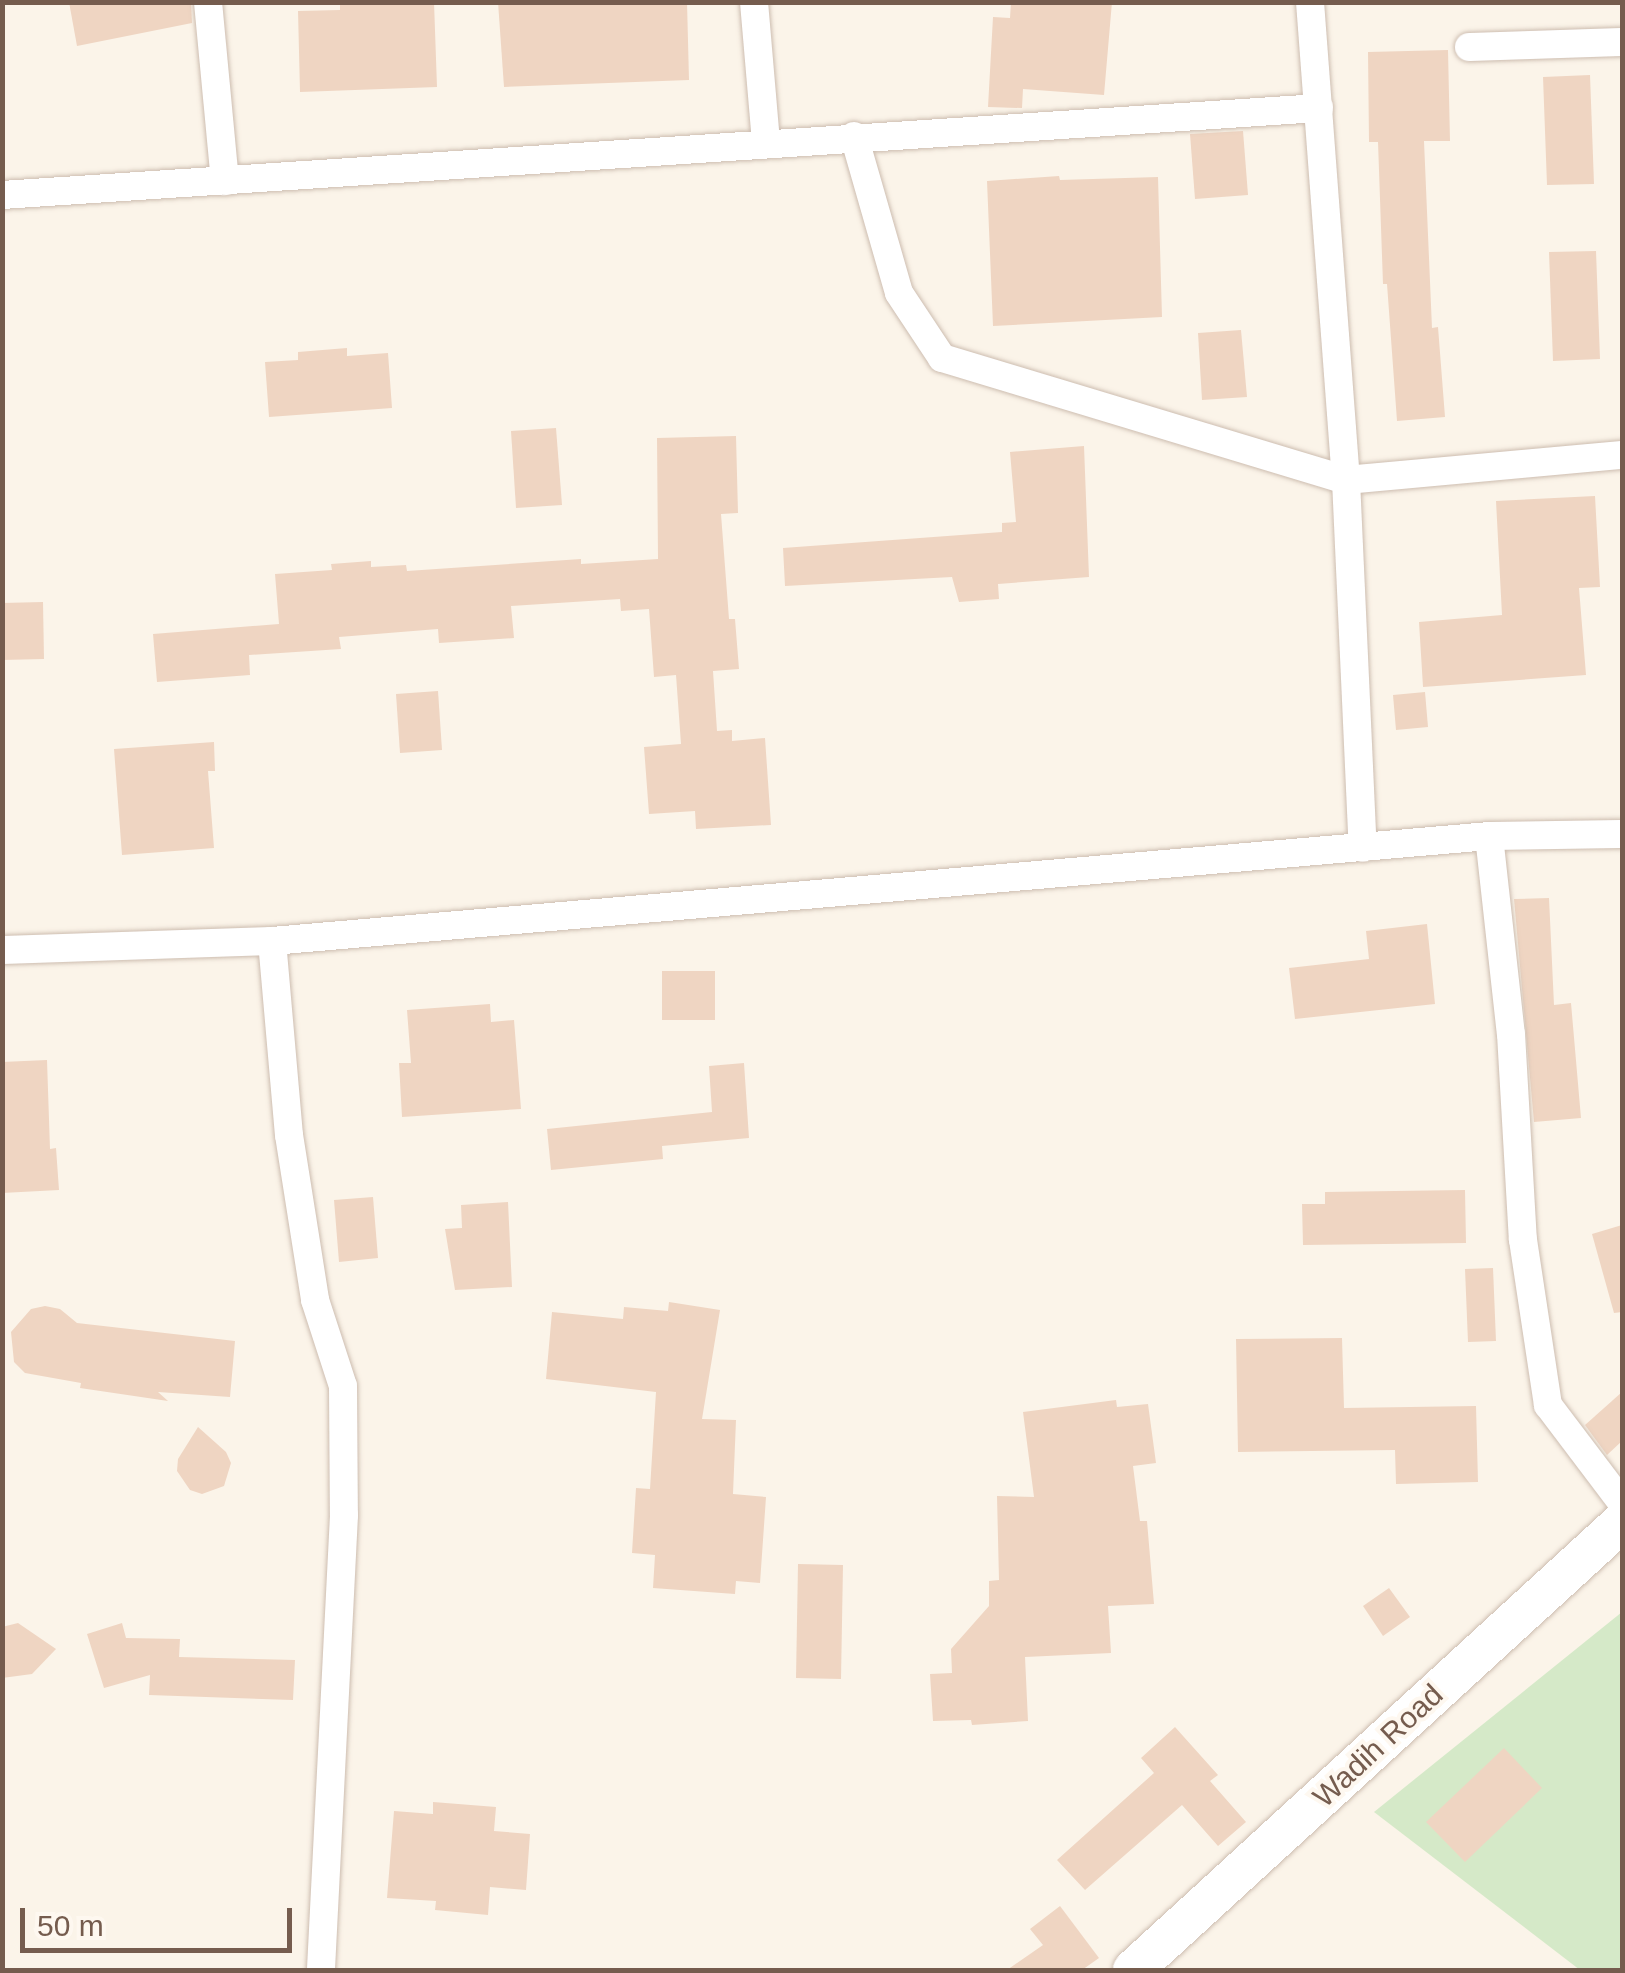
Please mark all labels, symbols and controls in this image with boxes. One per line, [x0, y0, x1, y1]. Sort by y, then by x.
street label: Wadih Road [1306, 1677, 1450, 1815]
scale bar [25, 1888, 298, 1950]
text: 50 m [37, 1909, 104, 1942]

